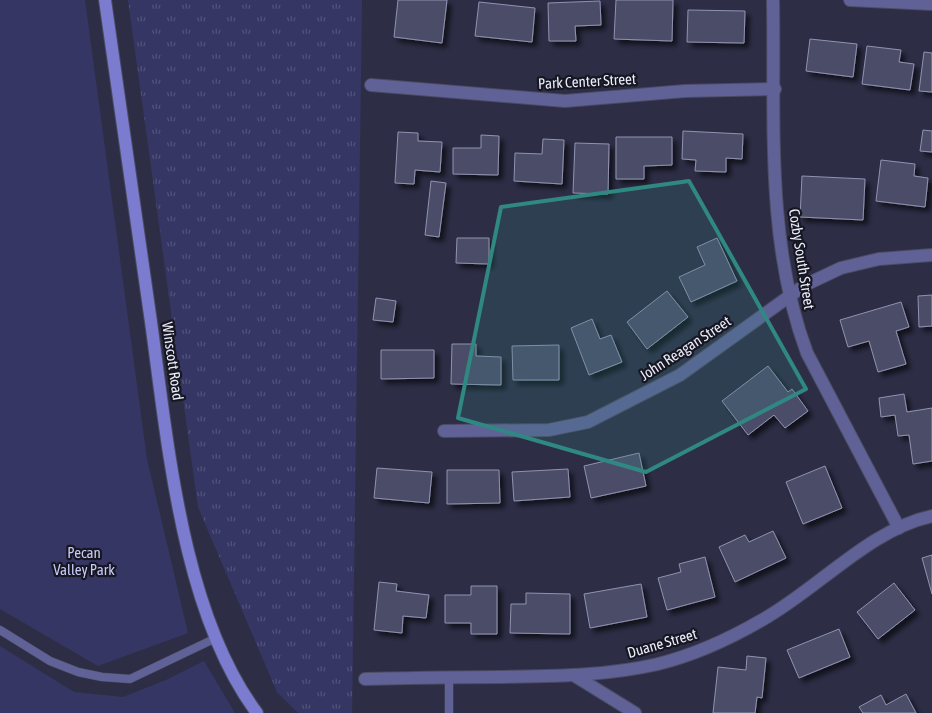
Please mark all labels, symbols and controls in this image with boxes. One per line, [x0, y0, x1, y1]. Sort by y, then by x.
street label: Park Center Street [537, 70, 637, 92]
street label: Cozby South Street [786, 208, 818, 310]
street label: John Reagan Street [636, 312, 734, 384]
street label: Winscott Road [159, 321, 187, 401]
park label: Pecan Valley Park [53, 544, 115, 578]
street label: Duane Street [625, 625, 699, 661]

